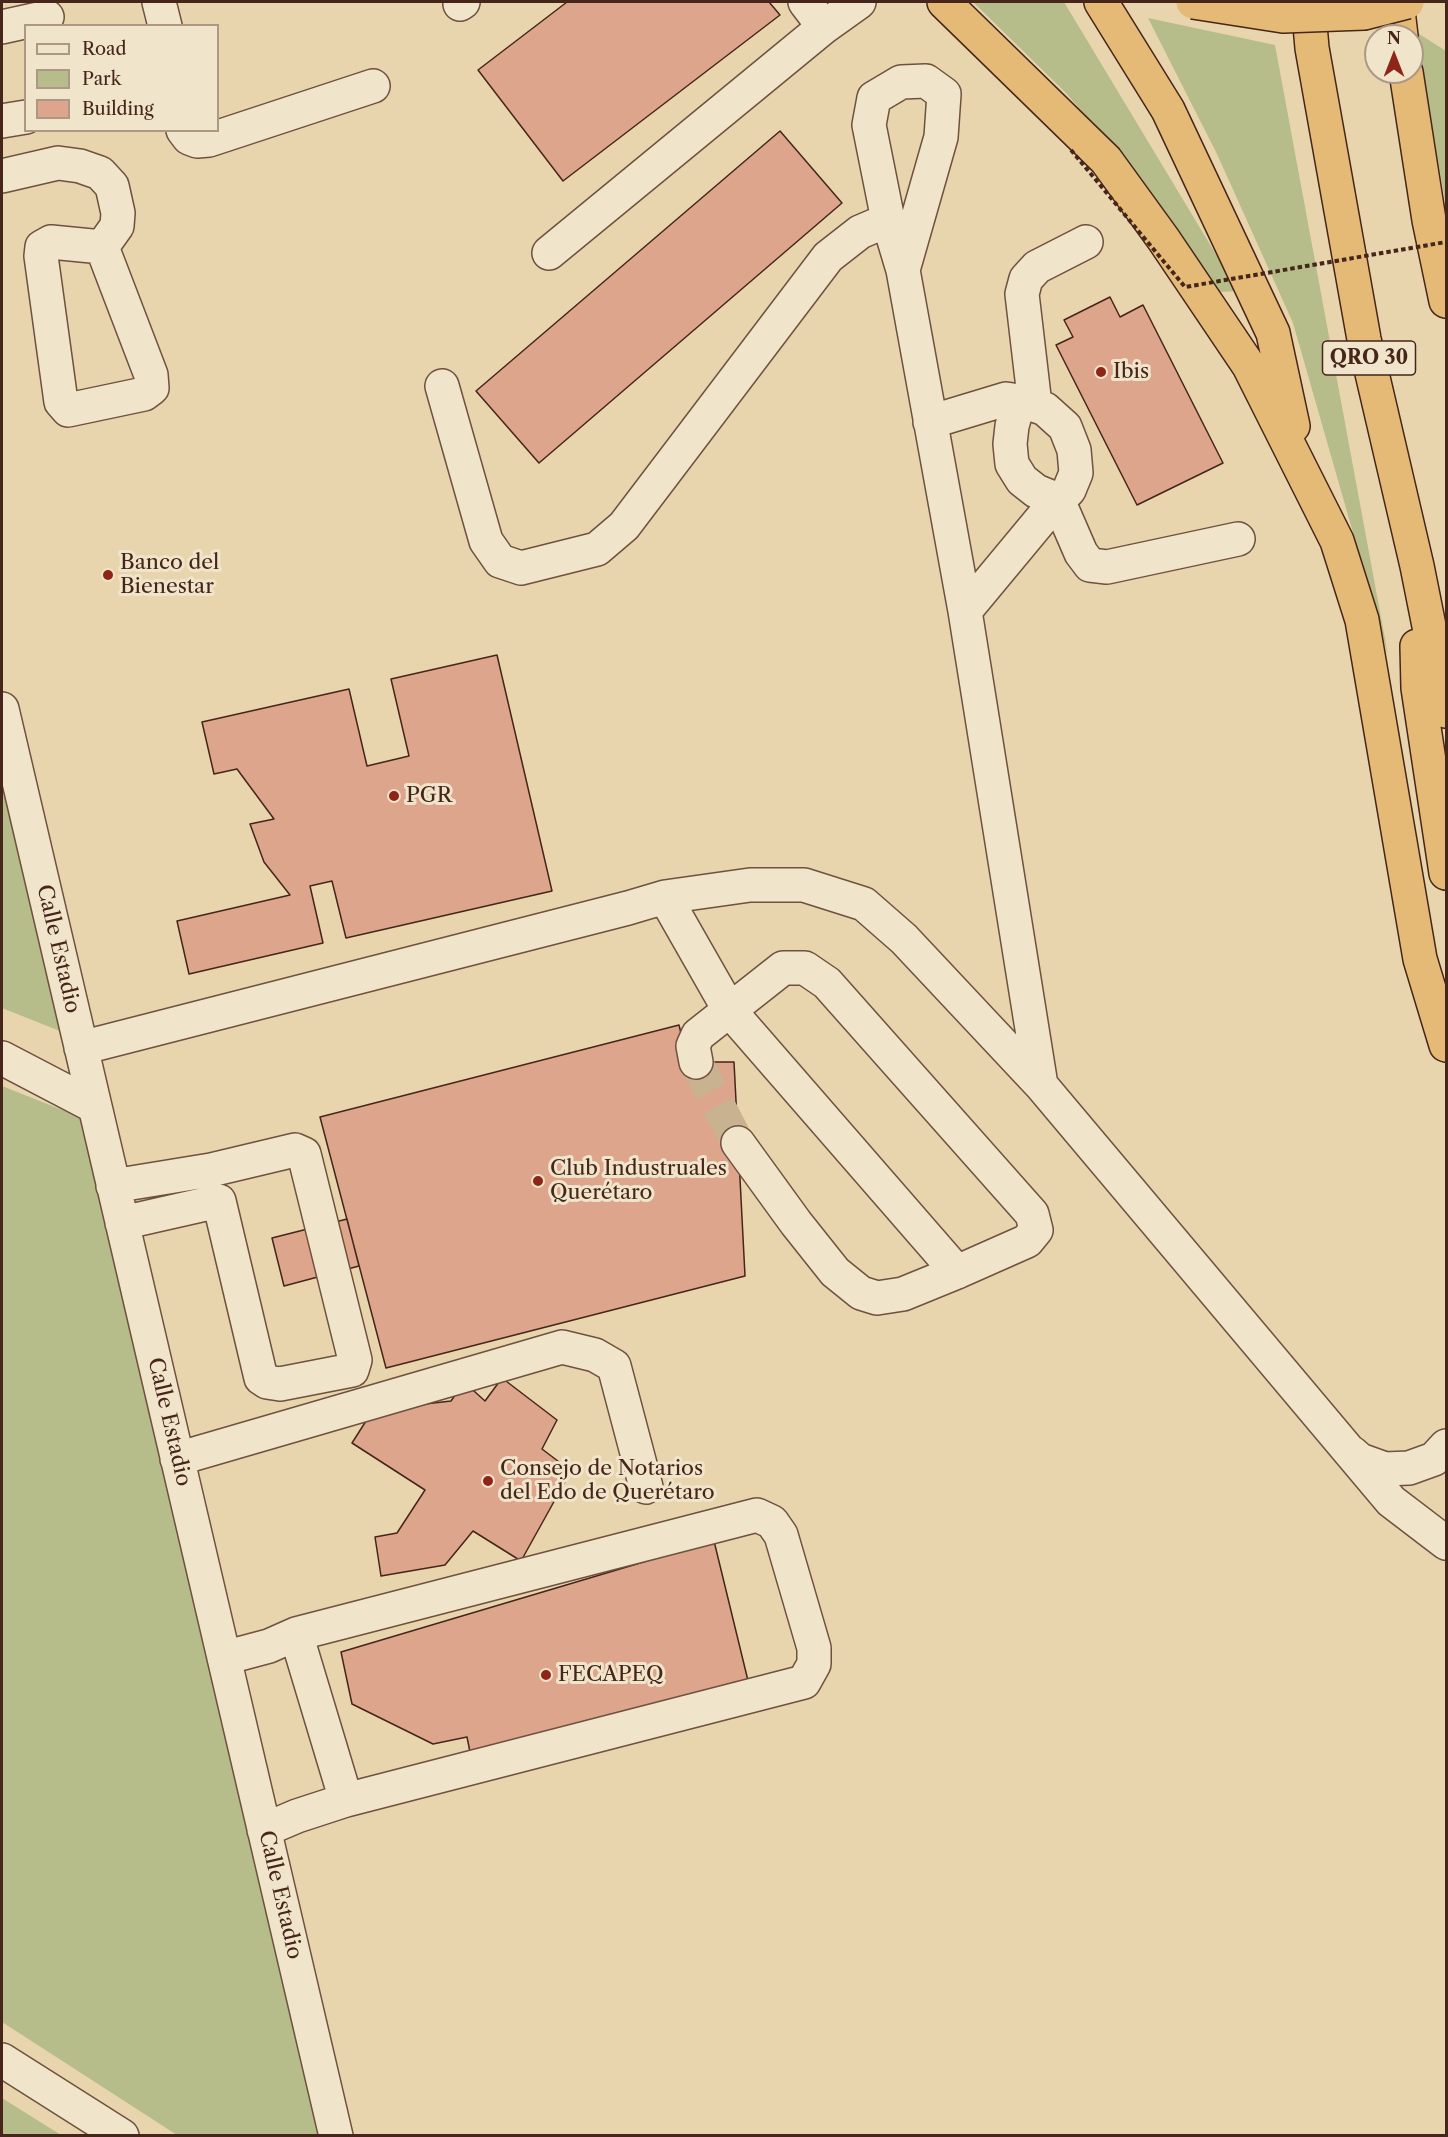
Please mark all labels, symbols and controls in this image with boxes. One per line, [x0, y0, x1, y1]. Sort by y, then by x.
legend [24, 24, 219, 132]
north arrow [1364, 24, 1424, 84]
text: N [1387, 28, 1401, 48]
text: Road [82, 38, 127, 60]
text: Park [82, 68, 121, 90]
text: Building [82, 98, 154, 120]
road number: QRO 30 [1322, 341, 1416, 375]
place label: Ibis [1113, 359, 1149, 385]
marker: Ibis [1094, 365, 1108, 379]
place label: Banco del Bienestar [120, 550, 219, 600]
marker: Banco del Bienestar [101, 568, 115, 582]
place label: PGR [406, 783, 452, 809]
marker: PGR [387, 789, 401, 803]
street label: Calle Estadio [31, 882, 85, 1016]
place label: Club Industruales Querétaro [550, 1156, 727, 1206]
marker: Club Industruales Querétaro [531, 1174, 545, 1188]
street label: Calle Estadio [142, 1355, 196, 1489]
place label: Consejo de Notarios del Edo de Querétaro [500, 1456, 715, 1506]
marker: Consejo de Notarios del Edo de Querétaro [481, 1474, 495, 1488]
place label: FECAPEQ [558, 1662, 664, 1688]
marker: FECAPEQ [539, 1668, 553, 1682]
street label: Calle Estadio [253, 1828, 307, 1962]

